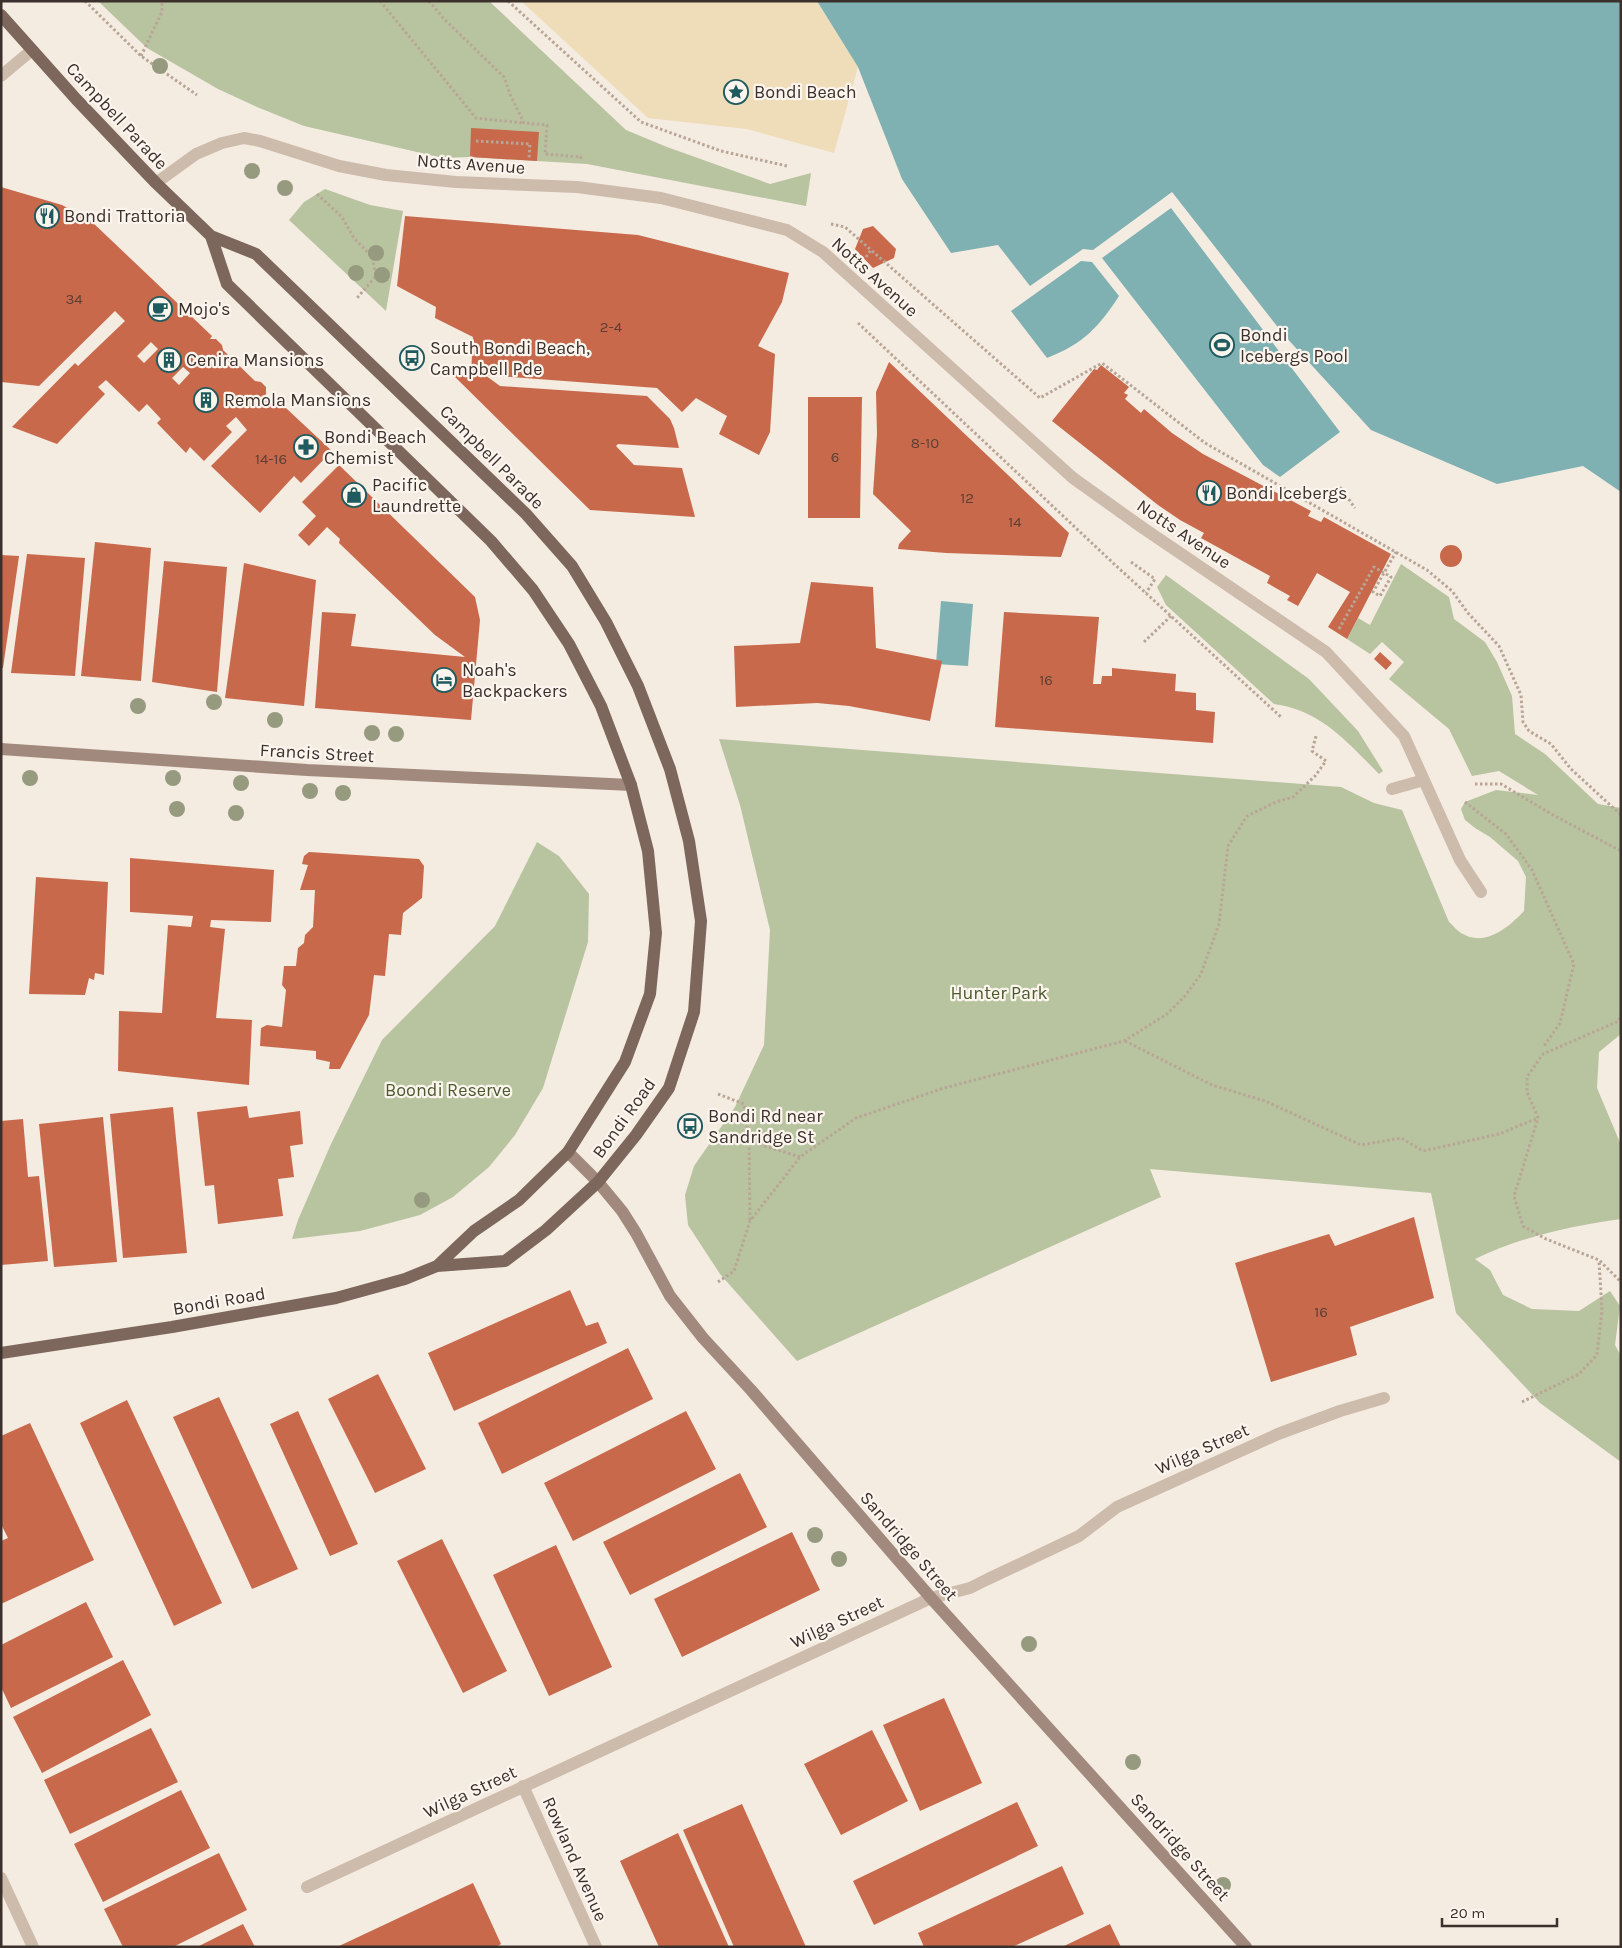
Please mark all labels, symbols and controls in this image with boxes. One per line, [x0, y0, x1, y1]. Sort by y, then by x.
street label: Campbell Parade [62, 58, 172, 174]
place icon: Bondi Beach [723, 79, 749, 105]
place label: Bondi Beach [754, 81, 857, 103]
street label: Notts Avenue [416, 149, 526, 179]
restaurant icon: Bondi Trattoria [34, 203, 60, 229]
place label: Bondi Trattoria [64, 205, 185, 227]
street label: Notts Avenue [827, 232, 923, 322]
house number: 34 [65, 290, 83, 308]
cafe icon: Mojo's [147, 296, 173, 322]
place label: Mojo's [178, 298, 230, 320]
house number: 2-4 [600, 318, 623, 336]
place label: Bondi Icebergs Pool [1240, 324, 1348, 367]
sports icon: Bondi Icebergs Pool [1209, 332, 1235, 358]
place label: South Bondi Beach, Campbell Pde [430, 337, 590, 380]
bus stop icon: South Bondi Beach, Campbell Pde [399, 345, 425, 371]
building icon: Cenira Mansions [156, 347, 182, 373]
place label: Cenira Mansions [186, 349, 324, 371]
building icon: Remola Mansions [193, 387, 219, 413]
place label: Remola Mansions [224, 389, 371, 411]
street label: Campbell Parade [435, 400, 549, 514]
place label: Bondi Beach Chemist [324, 426, 427, 469]
pharmacy icon: Bondi Beach Chemist [293, 434, 319, 460]
house number: 8-10 [911, 434, 939, 452]
house number: 6 [831, 448, 839, 466]
house number: 14-16 [255, 450, 287, 468]
place label: Pacific Laundrette [372, 474, 461, 517]
restaurant icon: Bondi Icebergs [1196, 480, 1222, 506]
shop icon: Pacific Laundrette [341, 482, 367, 508]
place label: Bondi Icebergs [1226, 482, 1348, 504]
house number: 12 [960, 489, 974, 507]
street label: Notts Avenue [1133, 494, 1235, 574]
house number: 14 [1008, 513, 1022, 531]
place label: Noah's Backpackers [462, 659, 568, 702]
hotel icon: Noah's Backpackers [431, 667, 457, 693]
house number: 16 [1039, 671, 1053, 689]
street label: Francis Street [259, 739, 375, 767]
park label: Hunter Park [950, 982, 1048, 1004]
street label: Bondi Road [588, 1074, 660, 1162]
park label: Boondi Reserve [385, 1079, 511, 1101]
place label: Bondi Rd near Sandridge St [708, 1105, 823, 1148]
bus stop icon: Bondi Rd near Sandridge St [677, 1113, 703, 1139]
street label: Bondi Road [171, 1282, 267, 1320]
house number: 16 [1314, 1303, 1328, 1321]
street label: Wilga Street [1152, 1418, 1252, 1479]
street label: Sandridge Street [855, 1487, 963, 1605]
street label: Wilga Street [787, 1591, 887, 1653]
street label: Wilga Street [420, 1761, 520, 1823]
street label: Sandridge Street [1126, 1788, 1234, 1906]
street label: Rowland Avenue [538, 1793, 612, 1925]
scale bar [1442, 1896, 1557, 1928]
text: 20 m [1450, 1904, 1485, 1922]

